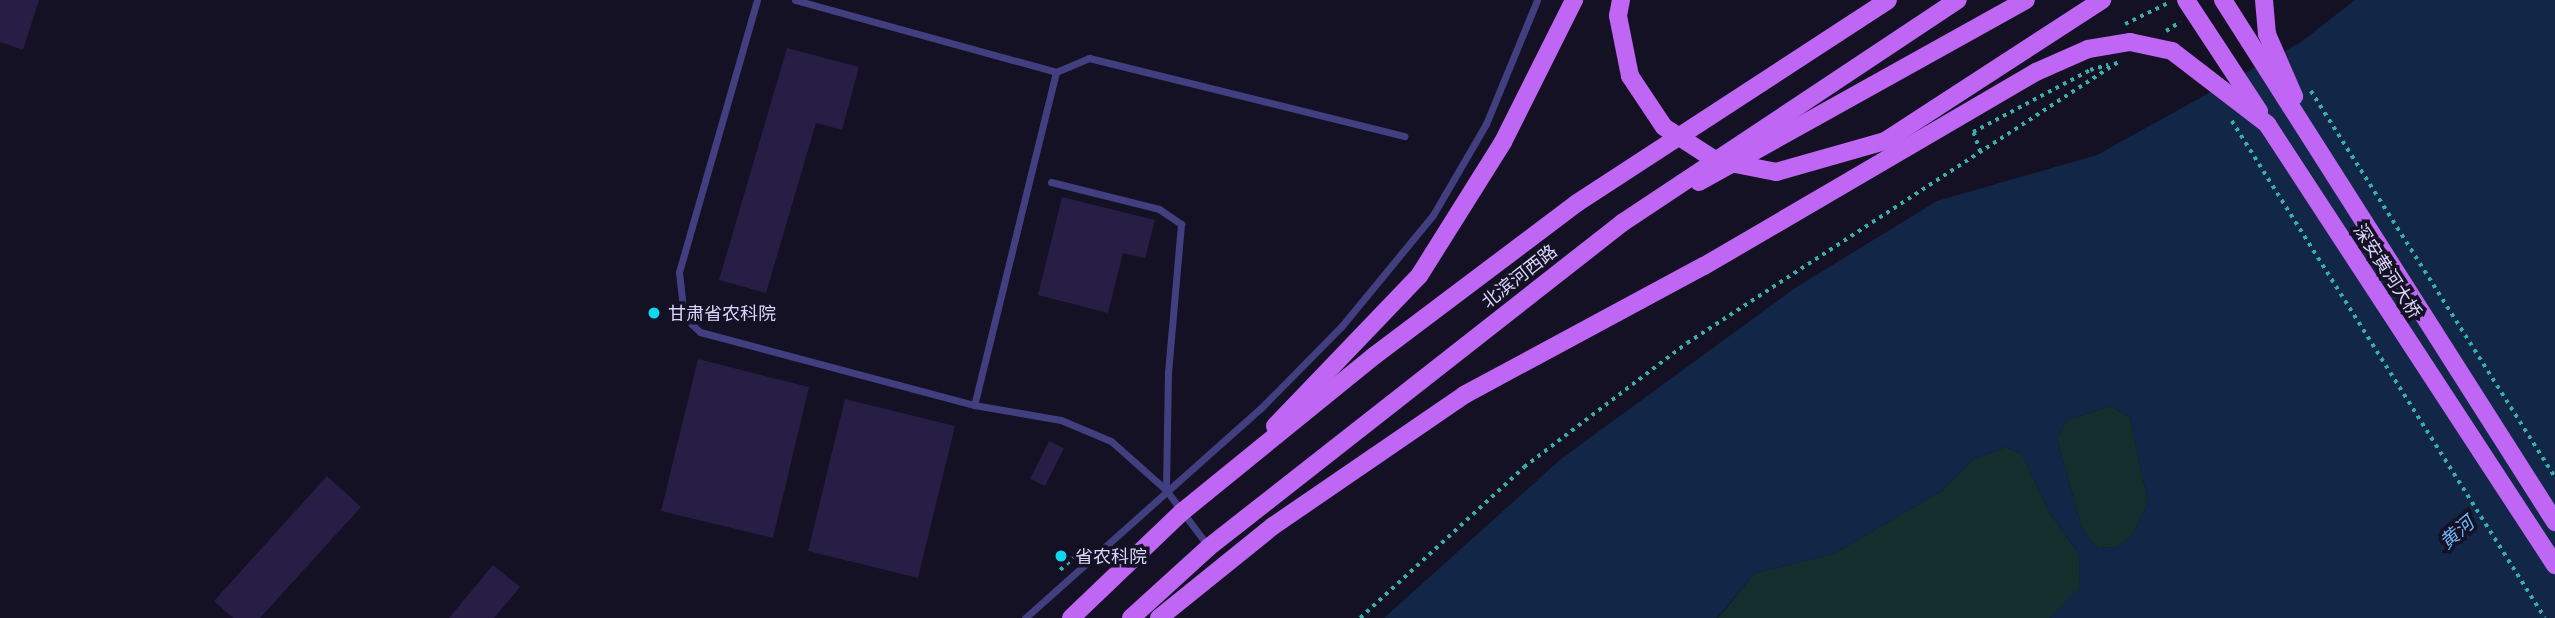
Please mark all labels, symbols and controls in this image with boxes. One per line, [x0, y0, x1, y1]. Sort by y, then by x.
street label: 深安黄河大桥 [2350, 220, 2426, 322]
street label: 北滨河西路 [1477, 240, 1561, 312]
place label: 甘肃省农科院 [668, 302, 776, 324]
marker: 甘肃省农科院 [646, 305, 662, 321]
water label: 黄河 [2435, 512, 2479, 554]
place label: 省农科院 [1075, 545, 1147, 567]
marker: 省农科院 [1053, 548, 1069, 564]

